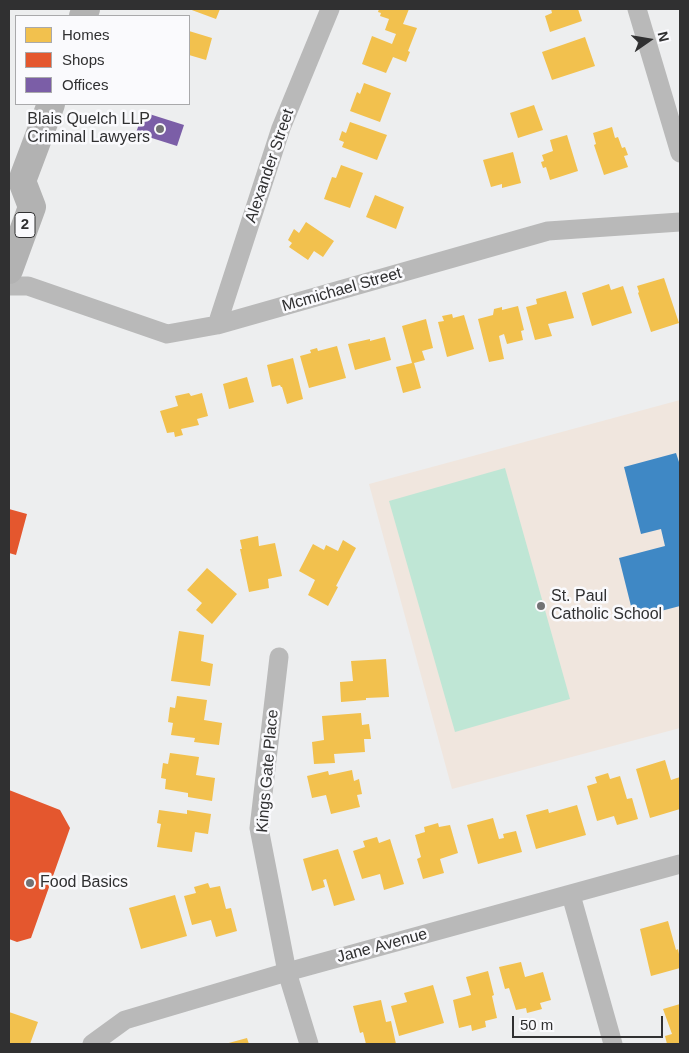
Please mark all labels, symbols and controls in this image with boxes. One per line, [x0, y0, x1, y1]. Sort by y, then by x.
legend [15, 15, 190, 105]
north arrow [624, 15, 674, 65]
text: Homes [62, 26, 110, 43]
text: N [655, 30, 673, 43]
text: Shops [62, 51, 105, 68]
text: Offices [62, 76, 108, 93]
street label: Alexander Street [242, 107, 298, 225]
place label: Blais Quelch LLP Criminal Lawyers [27, 110, 150, 148]
marker: Blais Quelch LLP Criminal Lawyers [154, 123, 166, 135]
road number: 2 [15, 212, 35, 238]
street label: Mcmichael Street [280, 264, 404, 316]
place label: St. Paul Catholic School [551, 587, 662, 625]
marker: St. Paul Catholic School [535, 600, 547, 612]
street label: Kings Gate Place [253, 709, 283, 833]
place label: Food Basics [40, 873, 128, 893]
marker: Food Basics [24, 877, 36, 889]
street label: Jane Avenue [335, 925, 429, 967]
scale bar [514, 1006, 665, 1038]
text: 50 m [520, 1016, 553, 1033]

